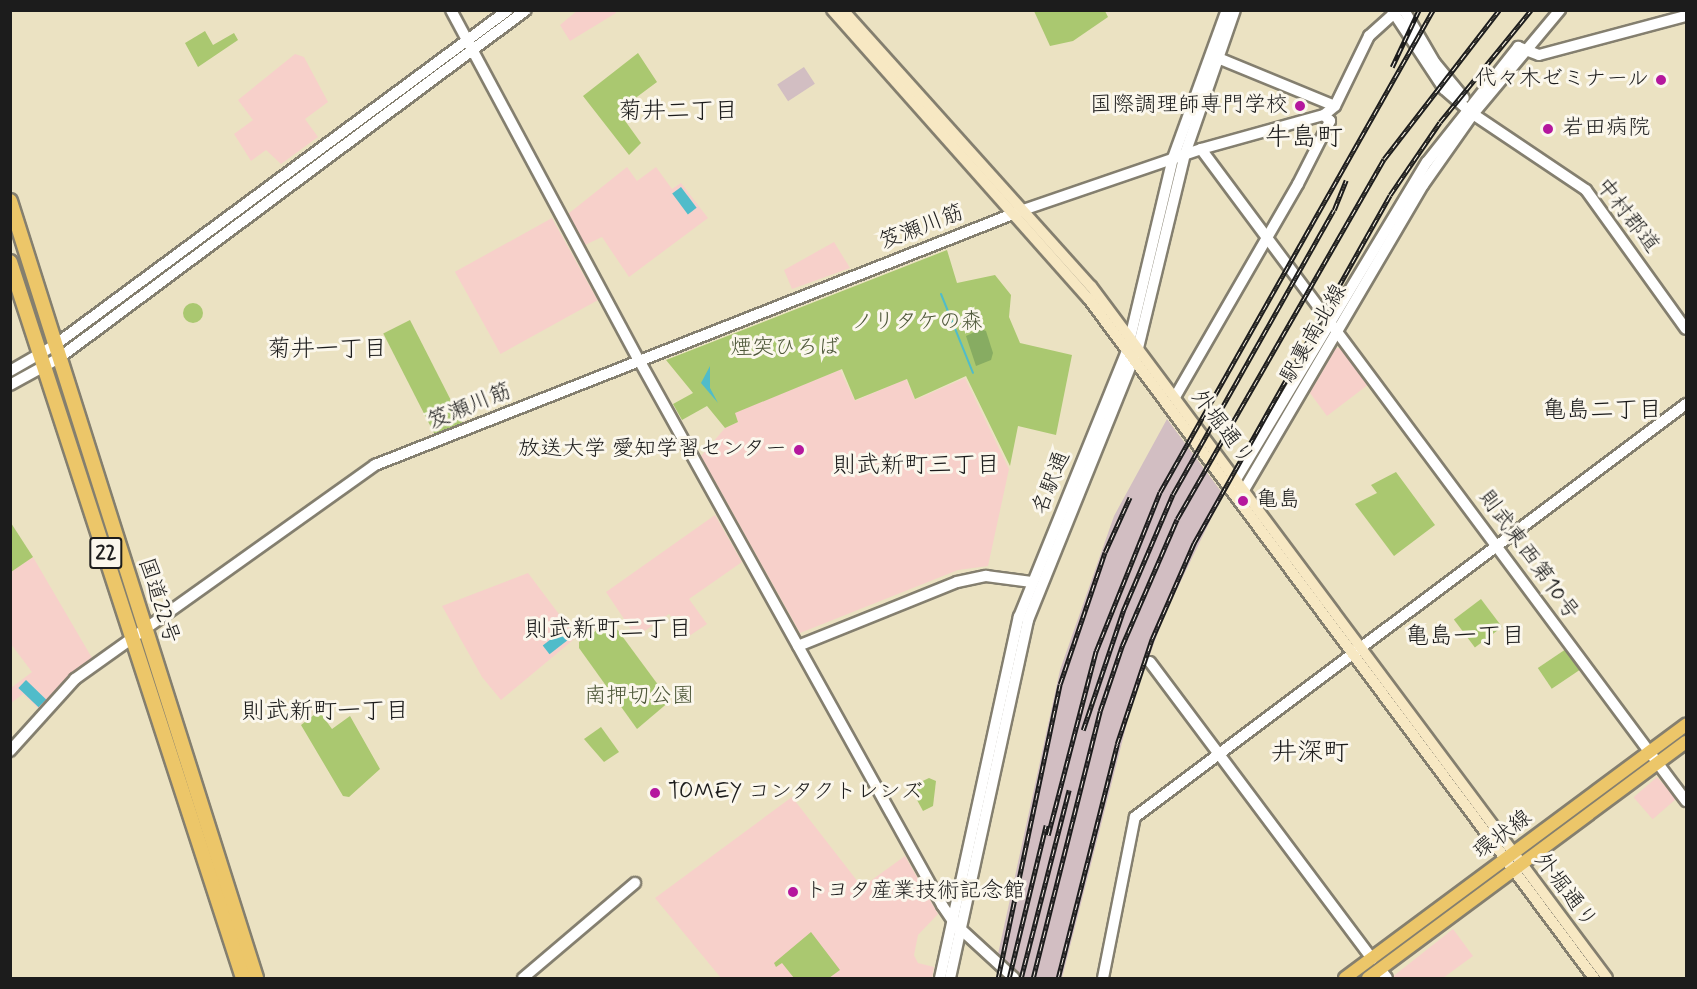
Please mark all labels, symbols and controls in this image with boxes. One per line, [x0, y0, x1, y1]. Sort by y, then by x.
place label: 代々木ゼミナール [1473, 67, 1649, 93]
marker: 代々木ゼミナール [1654, 73, 1668, 87]
place label: 国際調理師専門学校 [1090, 93, 1288, 119]
district label: 菊井二丁目 [618, 98, 738, 126]
marker: 国際調理師専門学校 [1293, 99, 1307, 113]
place label: 岩田病院 [1562, 116, 1650, 142]
marker: 岩田病院 [1539, 120, 1557, 138]
district label: 牛島町 [1265, 123, 1343, 155]
street label: 中村郡道 [1590, 173, 1664, 259]
street label: 笈瀬川筋 [876, 200, 968, 256]
street label: 駅裏南北線 [1275, 280, 1353, 388]
park label: ノリタケの森 [851, 310, 983, 336]
district label: 菊井一丁目 [267, 336, 387, 364]
park label: 煙突ひろば [730, 336, 840, 362]
street label: 笈瀬川筋 [424, 378, 516, 436]
street label: 外堀通り [1185, 385, 1259, 471]
district label: 亀島二丁目 [1542, 397, 1662, 425]
place label: 放送大学 愛知学習センター [517, 437, 787, 463]
marker: 放送大学 愛知学習センター [792, 443, 806, 457]
street label: 名駅通 [1027, 447, 1077, 519]
district label: 則武新町三丁目 [832, 452, 1000, 480]
street label: 則武東西第10号 [1472, 485, 1584, 625]
place label: 亀島 [1256, 488, 1300, 514]
marker: 亀島 [1234, 492, 1252, 510]
road number: 22 [88, 535, 124, 571]
street label: 国道22号 [132, 555, 184, 647]
district label: 則武新町二丁目 [524, 616, 692, 644]
district label: 亀島一丁目 [1405, 623, 1525, 651]
park label: 南押切公園 [584, 684, 694, 710]
district label: 則武新町一丁目 [241, 698, 409, 726]
district label: 井深町 [1271, 738, 1349, 770]
place label: TOMEY コンタクトレンズ [668, 780, 924, 806]
marker: TOMEY コンタクトレンズ [646, 784, 664, 802]
street label: 環状線 [1469, 805, 1537, 865]
street label: 外堀通り [1528, 848, 1602, 934]
place label: トヨタ産業技術記念館 [805, 879, 1025, 905]
marker: トヨタ産業技術記念館 [786, 885, 800, 899]

